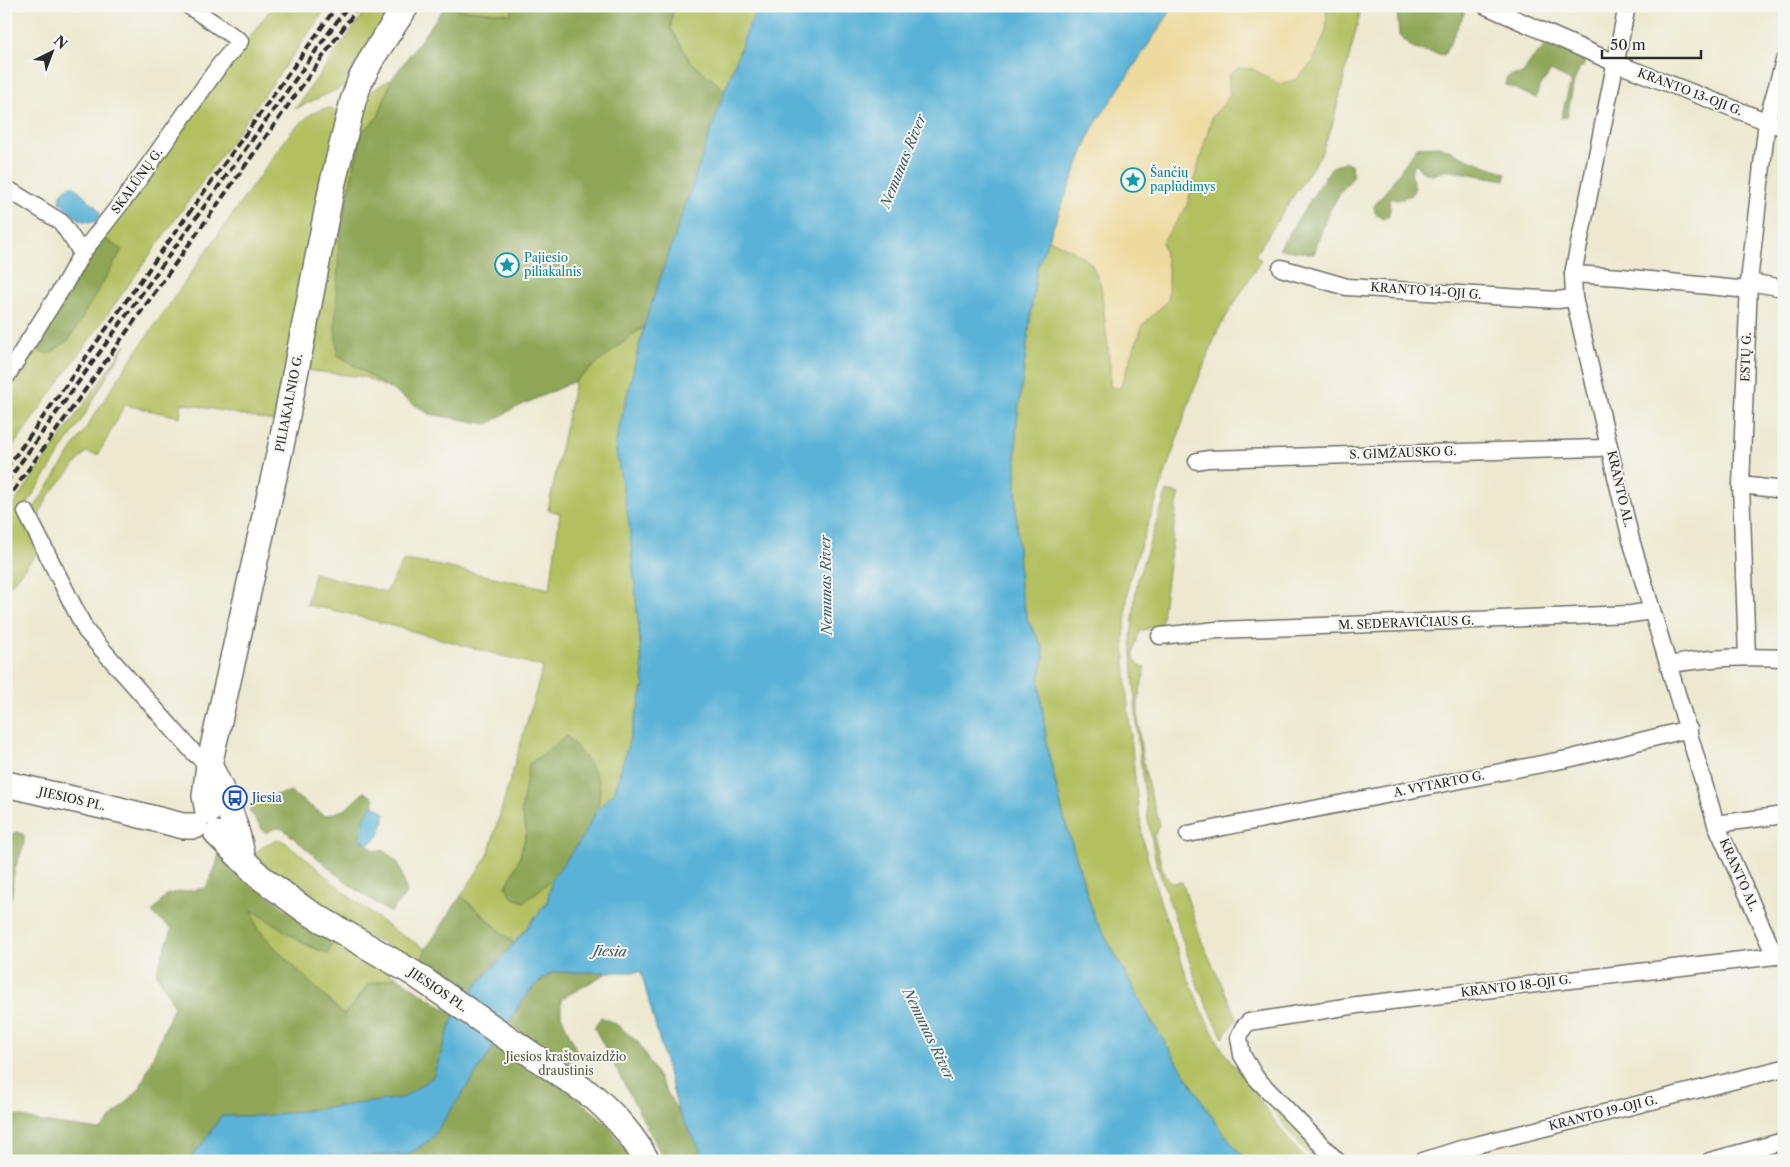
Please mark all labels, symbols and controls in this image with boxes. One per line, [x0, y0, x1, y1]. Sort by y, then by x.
north arrow [28, 28, 78, 78]
scale bar [1602, 28, 1701, 60]
text: N [50, 32, 71, 53]
text: 50 m [1610, 35, 1646, 54]
street label: KRANTO 13-OJI G. [1636, 65, 1745, 118]
water label: Nemunas River [876, 110, 931, 212]
street label: SKALŪNŲ G. [108, 145, 165, 216]
place label: Šančių paplūdimys [1150, 164, 1215, 194]
place icon: Šančių paplūdimys [1120, 167, 1146, 193]
place label: Pajiesio piliakalnis [524, 250, 582, 279]
place icon: Pajiesio piliakalnis [494, 252, 520, 278]
street label: KRANTO 14-OJI G. [1370, 279, 1482, 302]
street label: ESTŲ G. [1737, 332, 1754, 382]
street label: PILIAKALNIO G. [272, 352, 305, 453]
street label: S. GIMŽAUSKO G. [1349, 442, 1457, 462]
street label: KRANTO AL. [1604, 449, 1637, 529]
water label: Nemunas River [816, 533, 836, 636]
street label: M. SEDERAVIČIAUS G. [1338, 612, 1474, 632]
street label: A. VYTARTO G. [1391, 767, 1486, 800]
street label: JIESIOS PL. [35, 783, 107, 813]
bus stop icon: Jiesia [222, 785, 248, 811]
place label: Jiesia [250, 790, 283, 805]
street label: KRANTO AL. [1717, 836, 1762, 914]
water label: Jiesia [589, 941, 628, 961]
street label: JIESIOS PL. [404, 963, 471, 1015]
street label: KRANTO 18-OJI G. [1460, 971, 1572, 1000]
water label: Nemunas River [899, 984, 960, 1084]
park label: Jiesios kraštovaizdžio draustinis [504, 1049, 626, 1078]
street label: KRANTO 19-OJI G. [1547, 1092, 1659, 1133]

